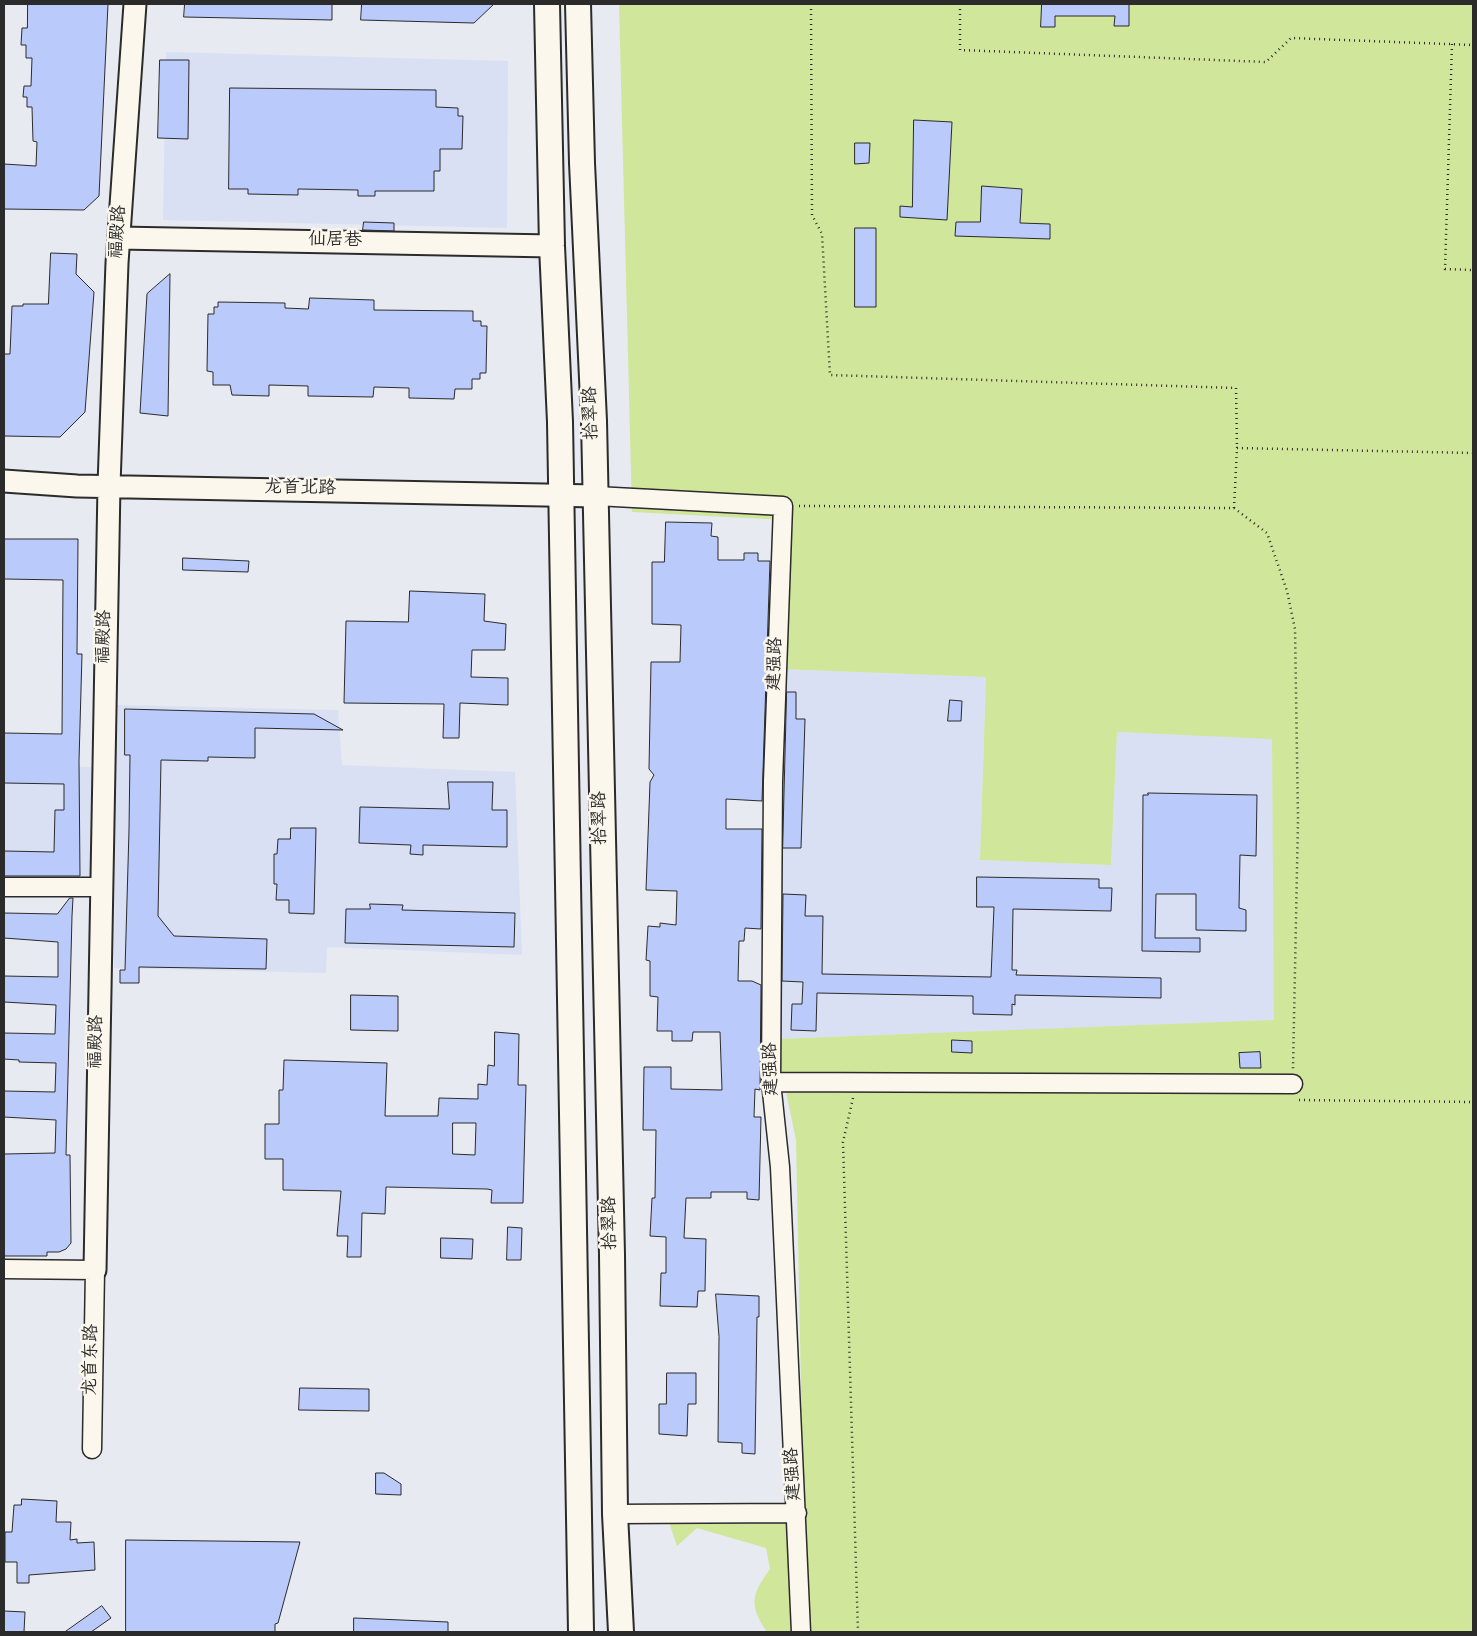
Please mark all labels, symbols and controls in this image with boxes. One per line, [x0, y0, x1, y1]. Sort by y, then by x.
street label: 福殿路 [107, 204, 133, 260]
street label: 仙居巷 [308, 231, 362, 253]
street label: 拾翠路 [581, 386, 605, 440]
street label: 龙首北路 [264, 479, 336, 501]
street label: 福殿路 [95, 610, 117, 664]
street label: 建强路 [765, 637, 789, 691]
street label: 拾翠路 [591, 791, 613, 845]
street label: 福殿路 [87, 1015, 109, 1069]
street label: 建强路 [761, 1042, 785, 1096]
street label: 拾翠路 [601, 1196, 623, 1250]
street label: 龙首东路 [82, 1324, 104, 1396]
street label: 建强路 [783, 1446, 807, 1502]

